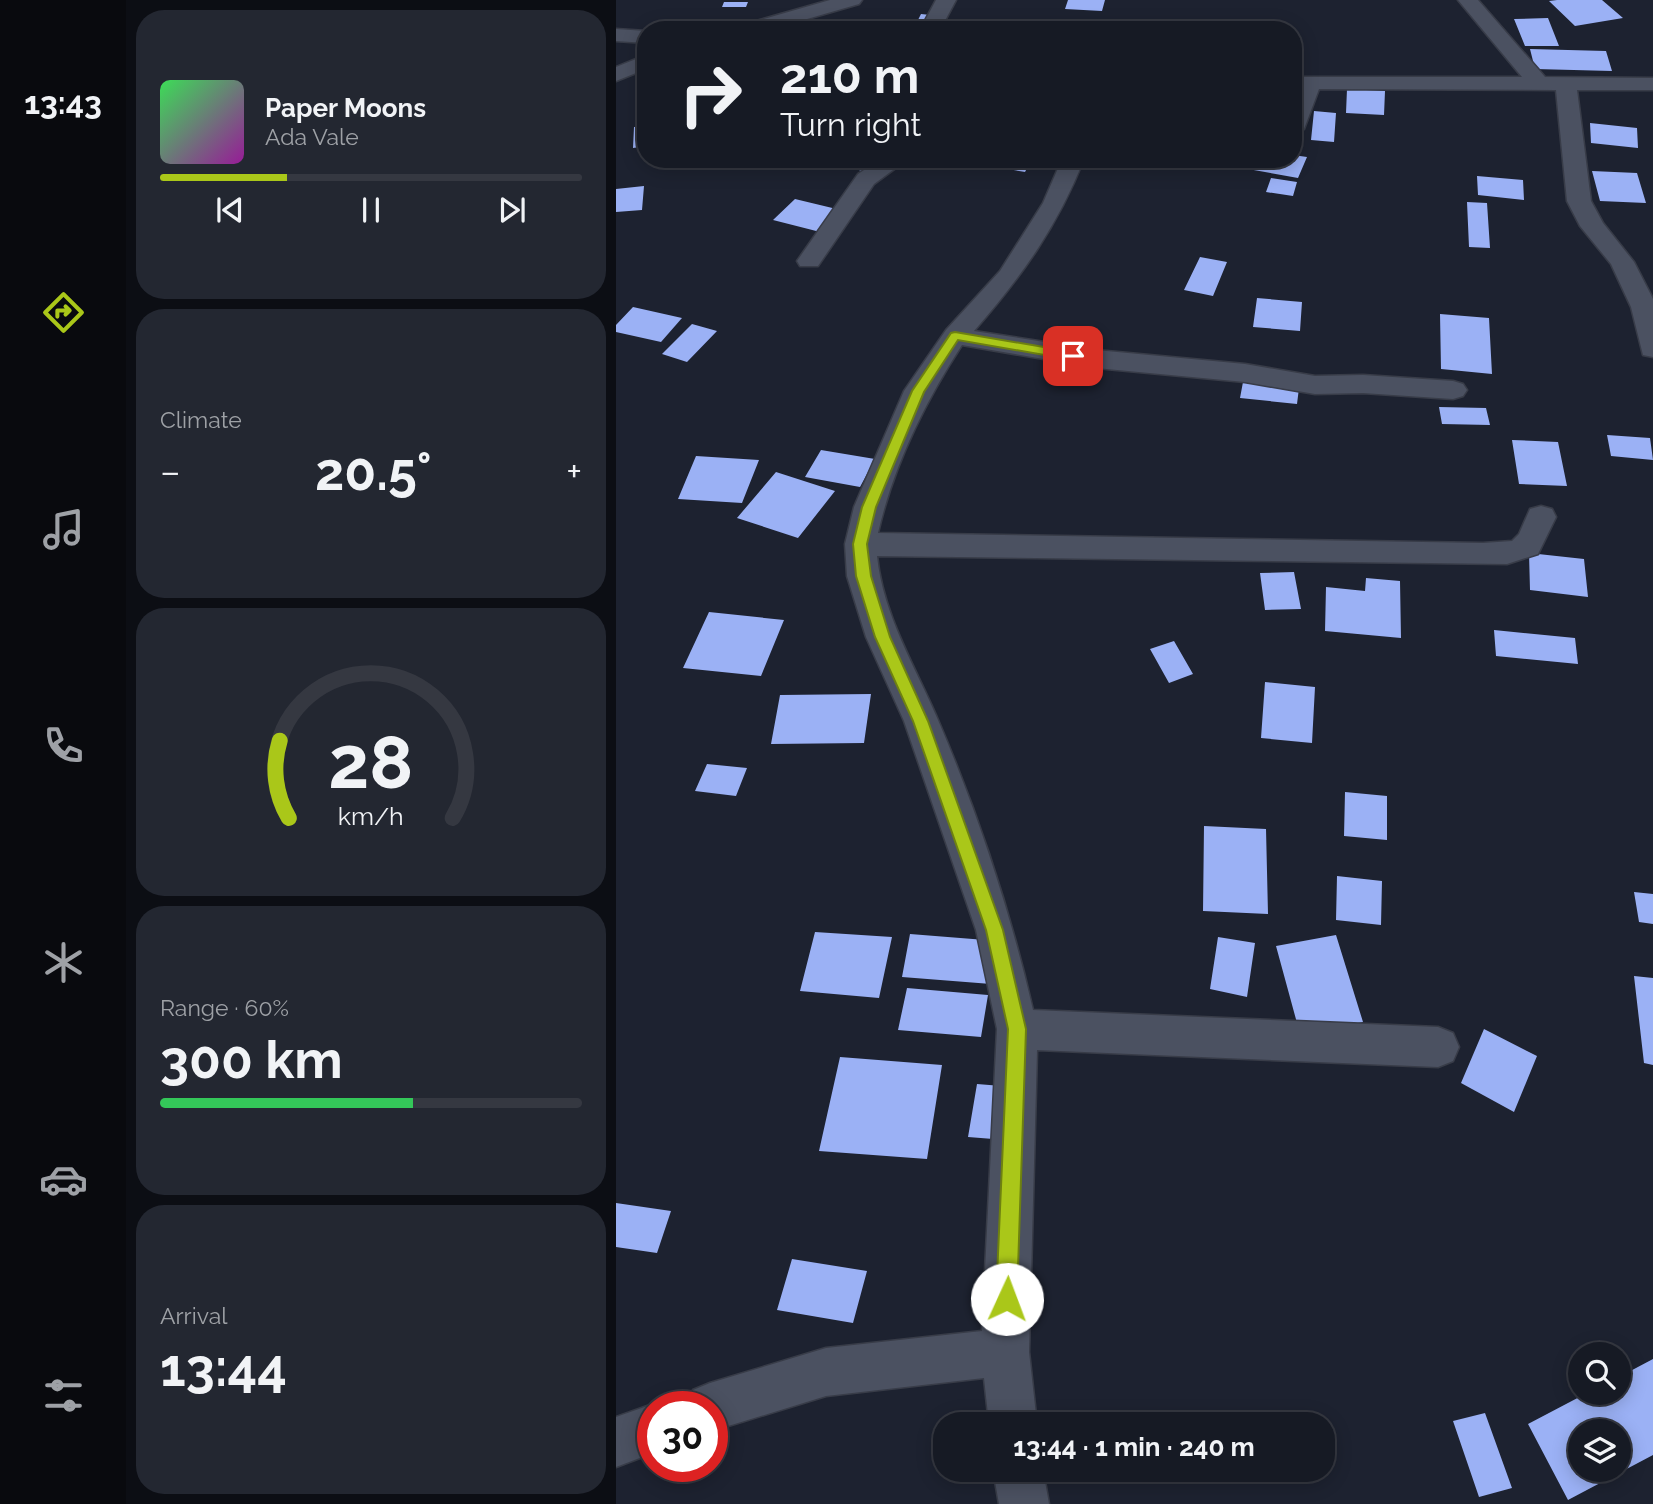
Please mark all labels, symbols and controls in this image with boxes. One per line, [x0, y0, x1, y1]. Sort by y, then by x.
text: 210 m [780, 47, 919, 104]
icon: right [665, 49, 756, 140]
text: 13:43 [24, 84, 102, 121]
text: Paper Moons [265, 93, 426, 123]
text: Turn right [780, 106, 921, 143]
text: Ada Vale [265, 123, 359, 150]
icon: previous [211, 191, 249, 229]
icon: pause [352, 191, 390, 229]
icon: next [493, 191, 531, 229]
icon: directions [39, 288, 88, 337]
pin [1043, 326, 1103, 386]
icon: arrive [1054, 337, 1092, 375]
text: Climate [160, 406, 242, 433]
text: 20.5° [315, 441, 432, 502]
text: − [160, 449, 180, 494]
text: + [566, 449, 582, 494]
icon: music [39, 505, 88, 554]
text: 28 [328, 720, 414, 805]
icon: phone [39, 721, 88, 770]
text: km/h [338, 801, 404, 831]
icon: climate [39, 938, 88, 987]
text: Range · 60% [160, 994, 289, 1021]
text: 300 km [160, 1029, 343, 1090]
icon: car [39, 1155, 88, 1204]
position arrow [970, 1262, 1044, 1336]
text: Arrival [160, 1302, 227, 1329]
text: 13:44 [160, 1337, 287, 1398]
map controls [1568, 1342, 1631, 1482]
button: search [1568, 1342, 1631, 1405]
icon: filters [39, 1371, 88, 1420]
speed limit sign: 30 [637, 1391, 728, 1482]
button: layers [1568, 1419, 1631, 1482]
text: 13:44 · 1 min · 240 m [1013, 1432, 1255, 1462]

